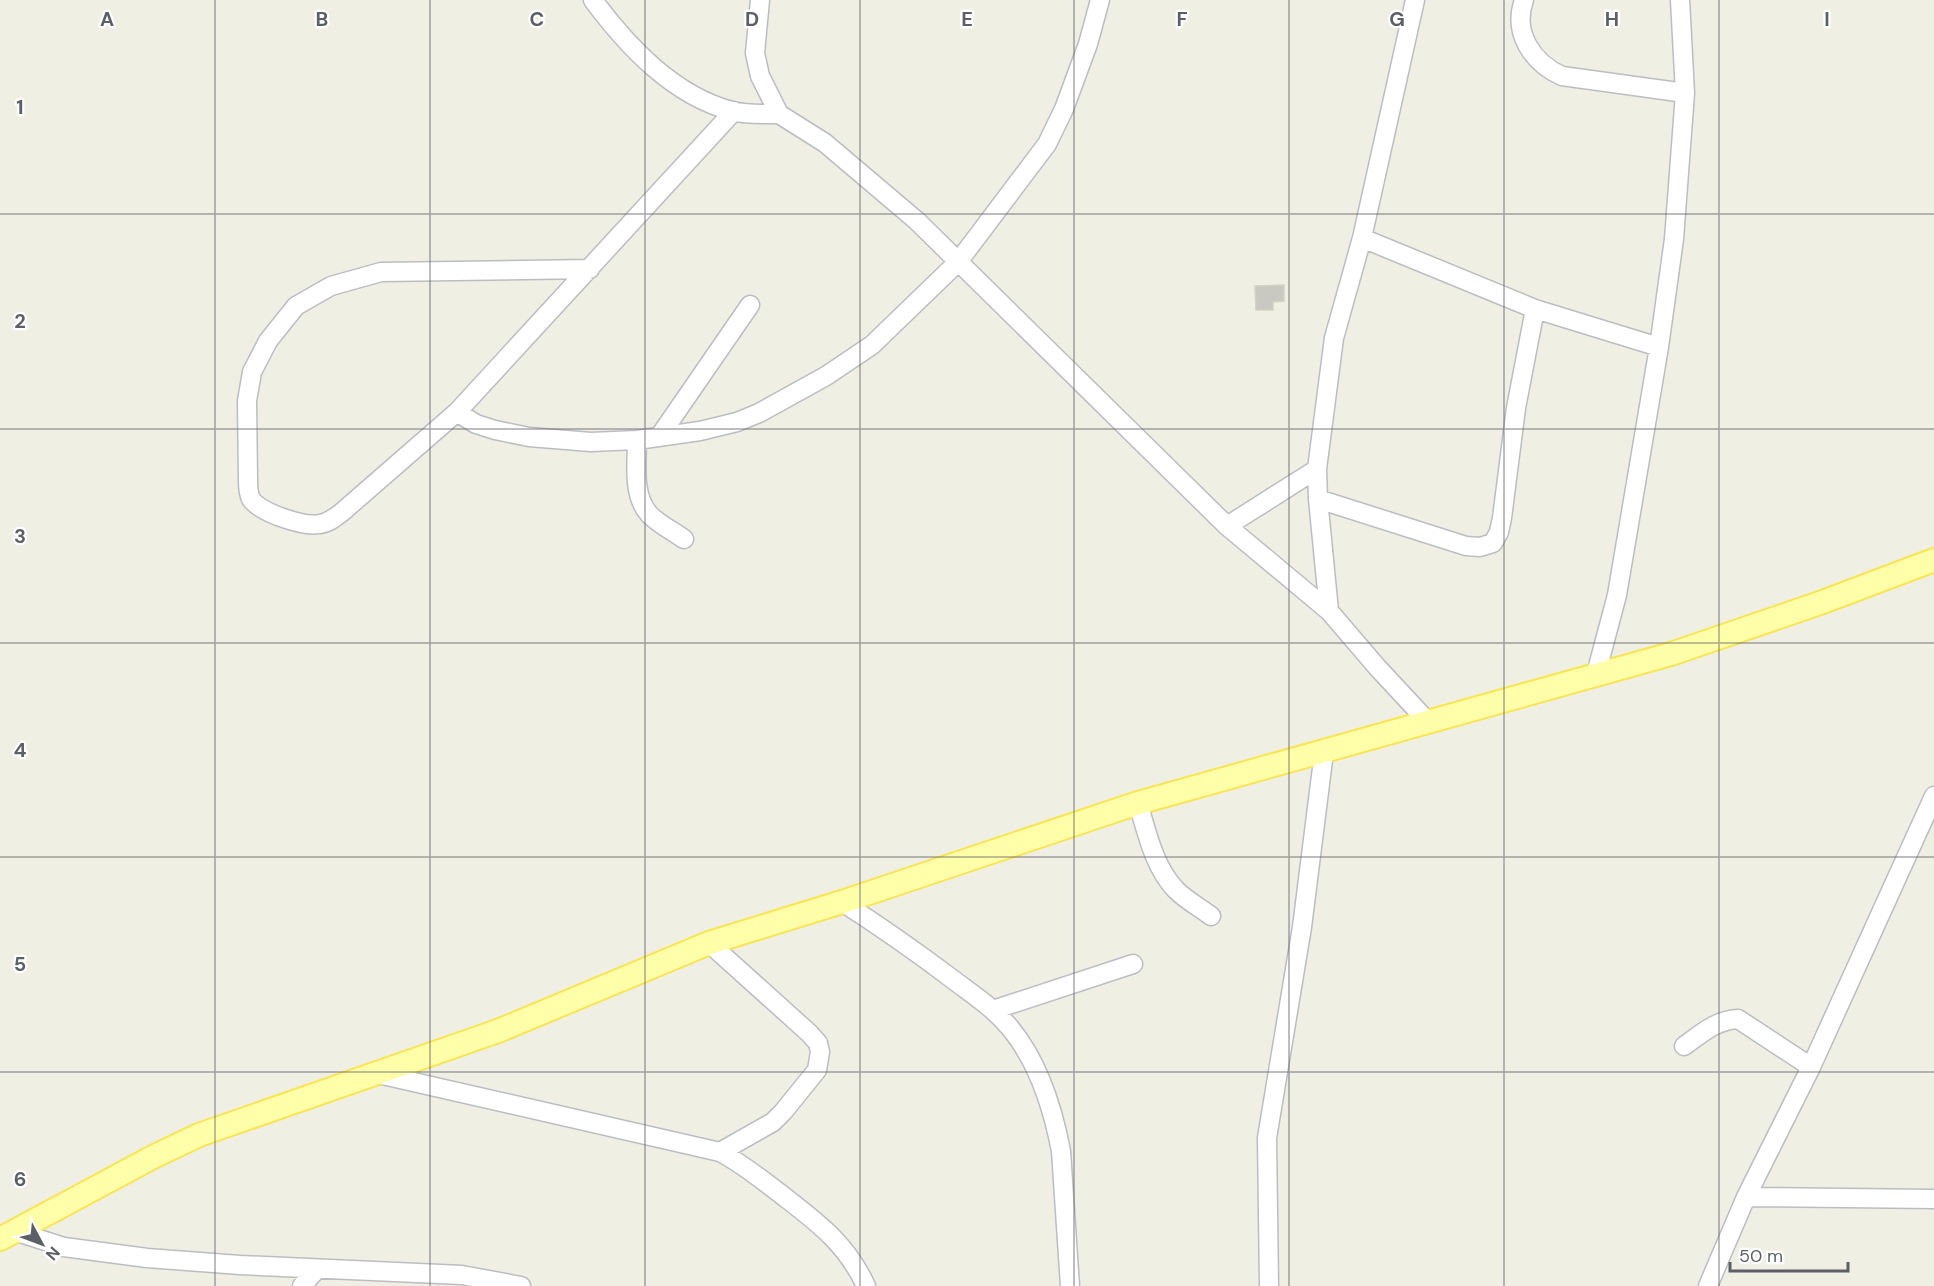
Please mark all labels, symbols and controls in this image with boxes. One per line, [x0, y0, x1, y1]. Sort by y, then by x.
text: A [100, 6, 114, 32]
text: B [316, 6, 328, 32]
text: C [530, 6, 544, 32]
text: D [745, 6, 759, 32]
text: E [961, 6, 973, 32]
text: F [1176, 6, 1188, 32]
text: G [1389, 6, 1405, 32]
text: H [1605, 6, 1619, 32]
text: I [1824, 6, 1830, 32]
text: 1 [16, 94, 24, 120]
text: 2 [14, 308, 26, 334]
text: 3 [14, 523, 26, 549]
text: 4 [14, 737, 27, 763]
text: 5 [14, 951, 26, 977]
text: 6 [14, 1166, 26, 1192]
north arrow [12, 1214, 72, 1274]
scale bar [1730, 1235, 1848, 1273]
text: N [41, 1242, 65, 1265]
text: 50 m [1739, 1244, 1783, 1268]

